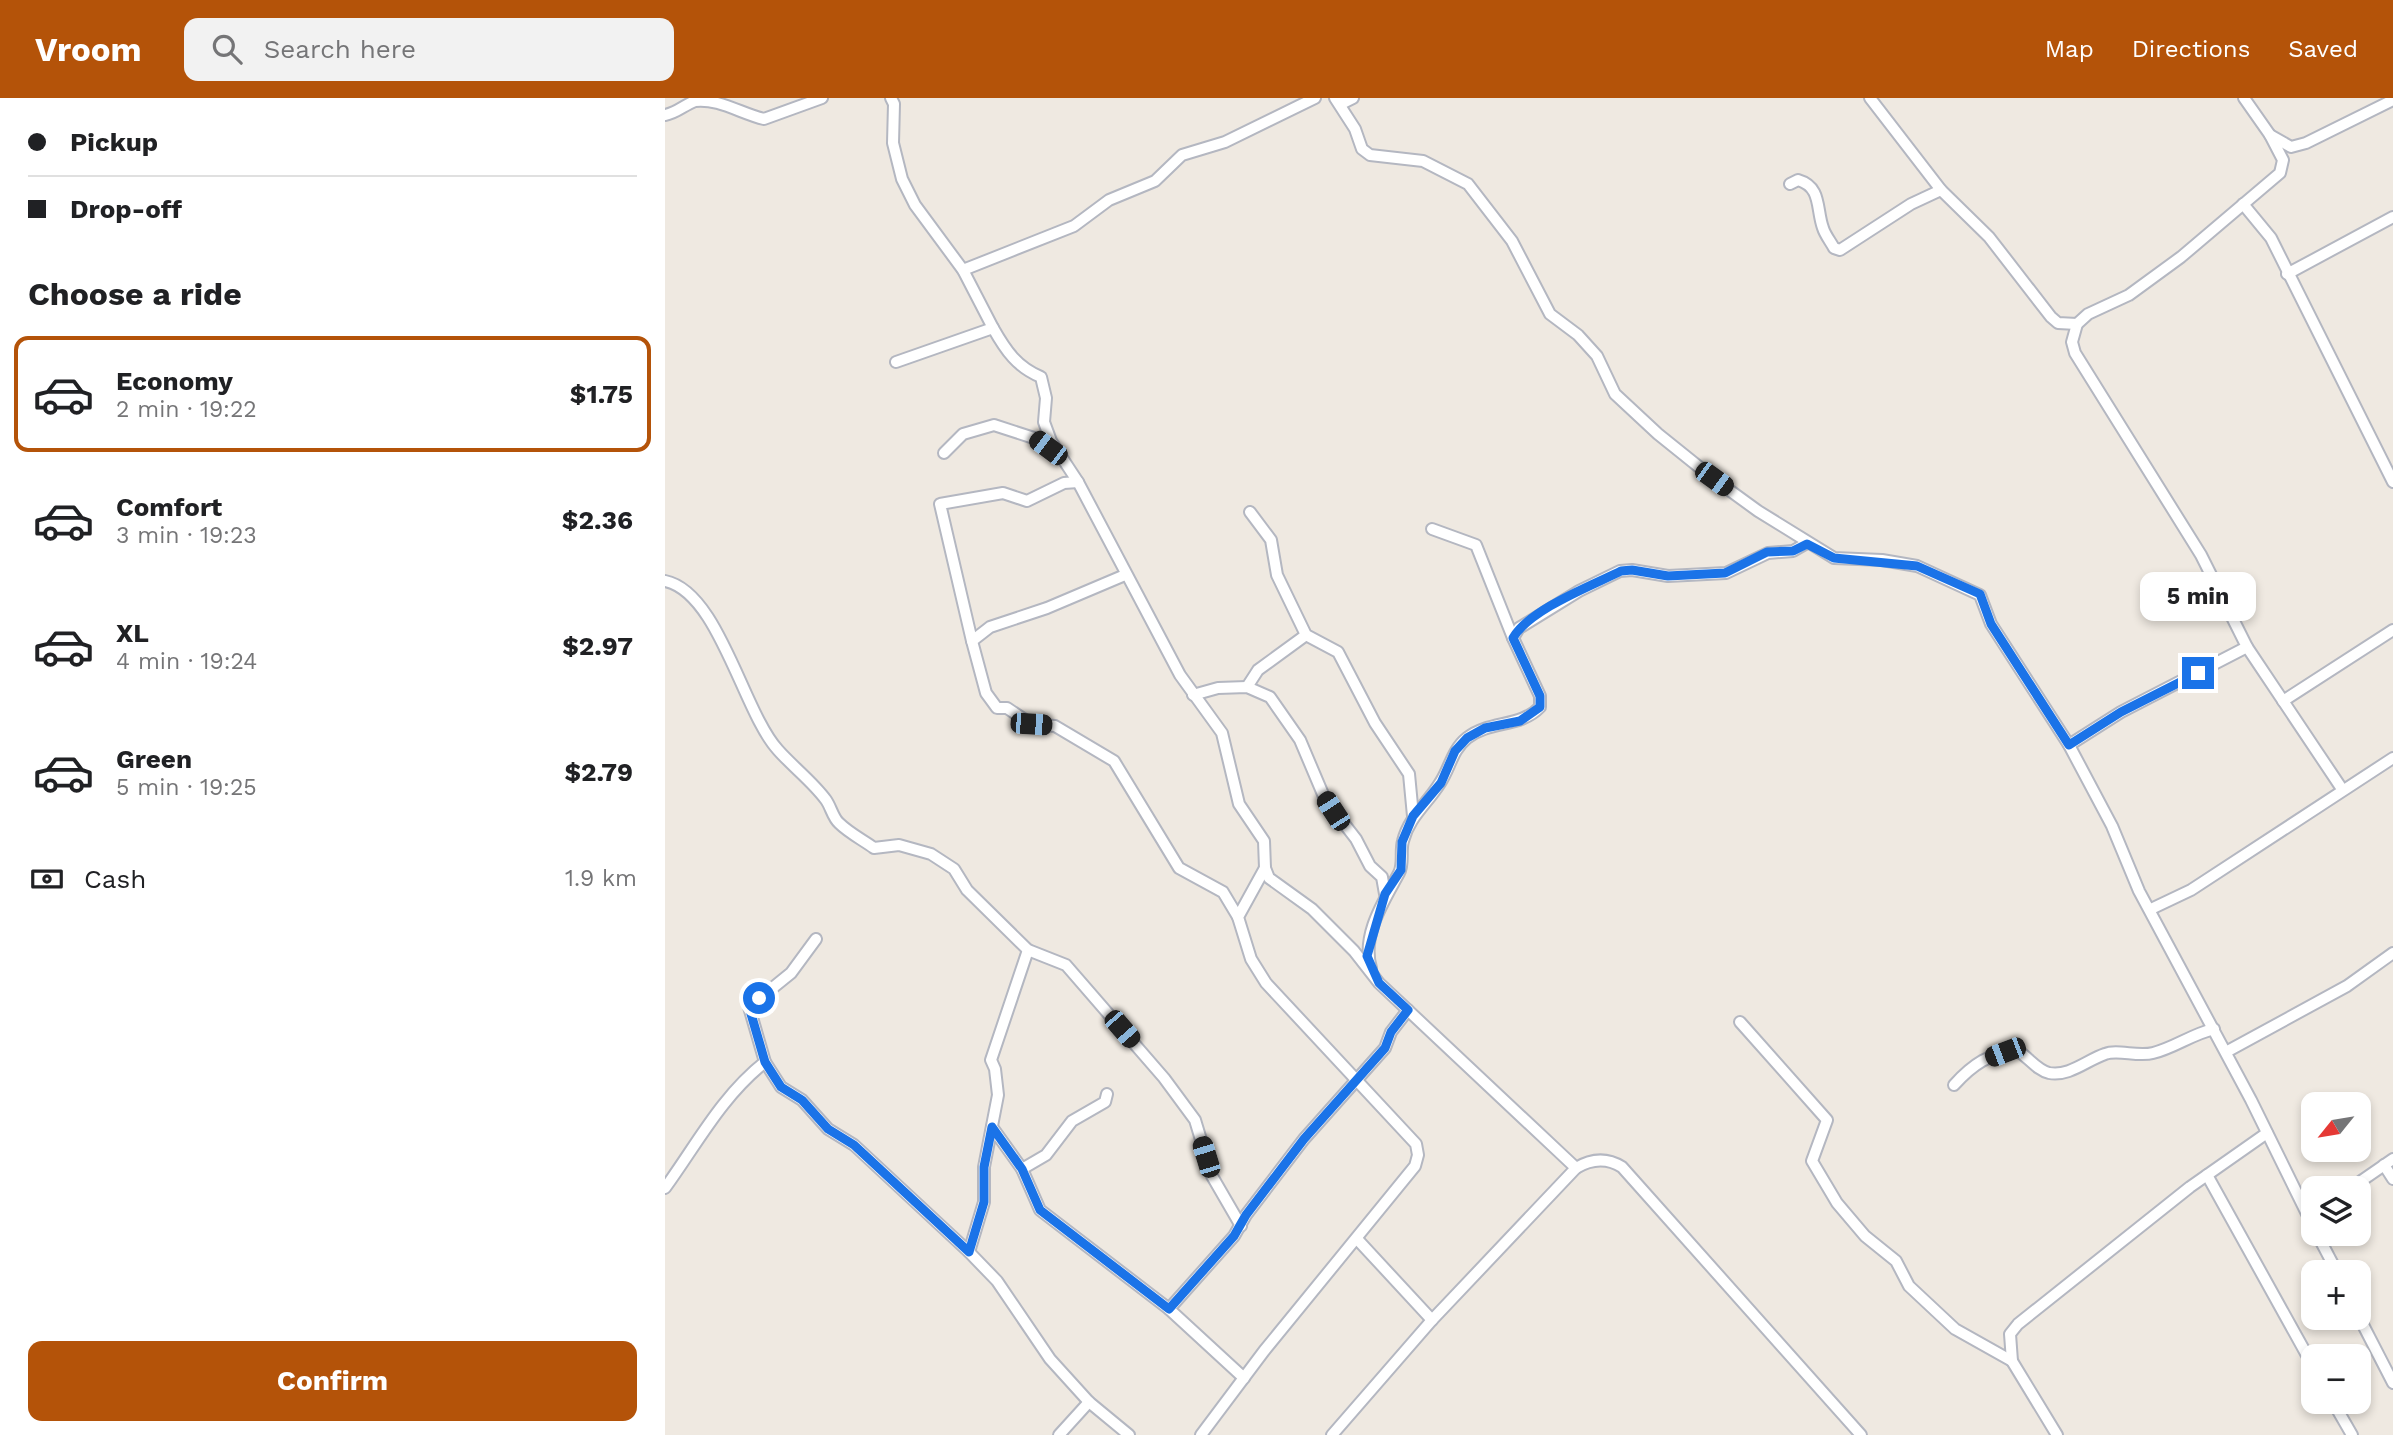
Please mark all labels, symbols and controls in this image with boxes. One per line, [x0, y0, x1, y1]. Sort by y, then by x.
search box [184, 18, 674, 81]
text: Vroom [35, 30, 142, 69]
icon: search [208, 30, 246, 68]
text: Search here [264, 34, 416, 64]
text: Map [2045, 35, 2094, 63]
text: Directions [2132, 35, 2250, 63]
text: Saved [2288, 35, 2358, 63]
text: Pickup [70, 127, 158, 157]
text: Drop-off [70, 194, 182, 224]
text: Choose a ride [28, 275, 242, 313]
icon: car [32, 363, 95, 426]
text: Economy [116, 366, 233, 396]
text: $1.75 [570, 379, 633, 409]
text: 2 min · 19:22 [116, 396, 257, 423]
car [1025, 427, 1072, 469]
car [1691, 458, 1738, 500]
icon: car [32, 489, 95, 552]
text: Comfort [116, 492, 222, 522]
text: $2.36 [562, 505, 633, 535]
text: 3 min · 19:23 [116, 522, 257, 549]
callout: 5 min [2140, 572, 2256, 620]
text: 5 min [2167, 583, 2229, 610]
icon: car [32, 615, 95, 678]
text: XL [116, 618, 149, 648]
text: $2.97 [562, 631, 633, 661]
text: 4 min · 19:24 [116, 648, 257, 675]
route end [2182, 657, 2214, 689]
car [1010, 712, 1053, 736]
icon: car [32, 741, 95, 804]
text: Green [116, 744, 192, 774]
text: $2.79 [564, 757, 633, 787]
text: 5 min · 19:25 [116, 774, 257, 801]
car [1313, 788, 1354, 834]
icon: cash [28, 860, 66, 898]
text: Cash [84, 864, 146, 894]
text: 1.9 km [565, 865, 637, 892]
route start [743, 982, 775, 1014]
car [1101, 1006, 1144, 1052]
car [1982, 1035, 2029, 1069]
north arrow [2301, 1092, 2371, 1162]
map controls [2301, 1092, 2371, 1414]
car [1190, 1134, 1223, 1180]
button: layers [2301, 1176, 2371, 1246]
button: + [2301, 1260, 2371, 1330]
button: Confirm [28, 1341, 637, 1421]
button: − [2301, 1344, 2371, 1414]

